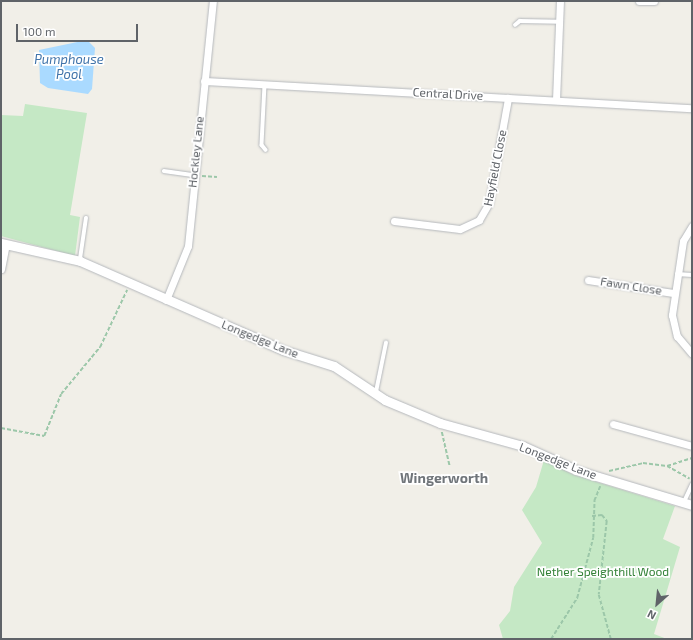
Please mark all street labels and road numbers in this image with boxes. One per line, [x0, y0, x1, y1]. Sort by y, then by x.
street label: Central Drive [412, 85, 484, 103]
street label: Hockley Lane [185, 115, 207, 189]
street label: Hayfield Close [481, 129, 509, 207]
street label: Fawn Close [599, 274, 663, 298]
street label: Longedge Lane [219, 317, 301, 361]
street label: Longedge Lane [517, 440, 599, 482]

